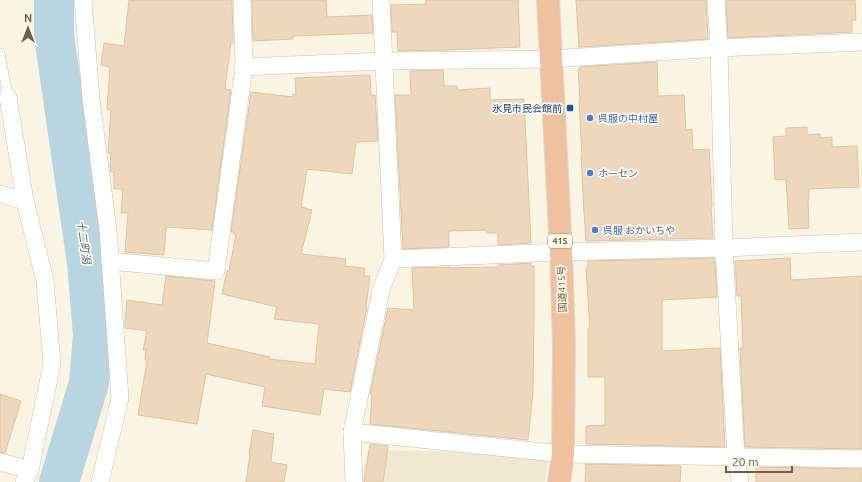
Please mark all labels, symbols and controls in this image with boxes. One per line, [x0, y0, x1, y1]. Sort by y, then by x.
north arrow [8, 8, 48, 48]
text: N [24, 12, 32, 24]
place label: 氷見市民会館前 [492, 103, 562, 114]
marker: 氷見市民会館前 [565, 103, 575, 113]
marker: 呉服の中村屋 [585, 113, 595, 123]
place label: 呉服の中村屋 [598, 113, 658, 124]
marker: ホーセン [585, 168, 595, 178]
place label: ホーセン [598, 168, 638, 179]
water label: 十二町潟 [75, 219, 93, 267]
marker: 呉服 おかいちや [590, 225, 600, 235]
place label: 呉服 おかいちや [603, 225, 675, 236]
road number: 415 [548, 234, 572, 248]
street label: 国道415号 [556, 265, 568, 313]
scale bar [726, 448, 792, 474]
text: 20 m [732, 455, 759, 468]

